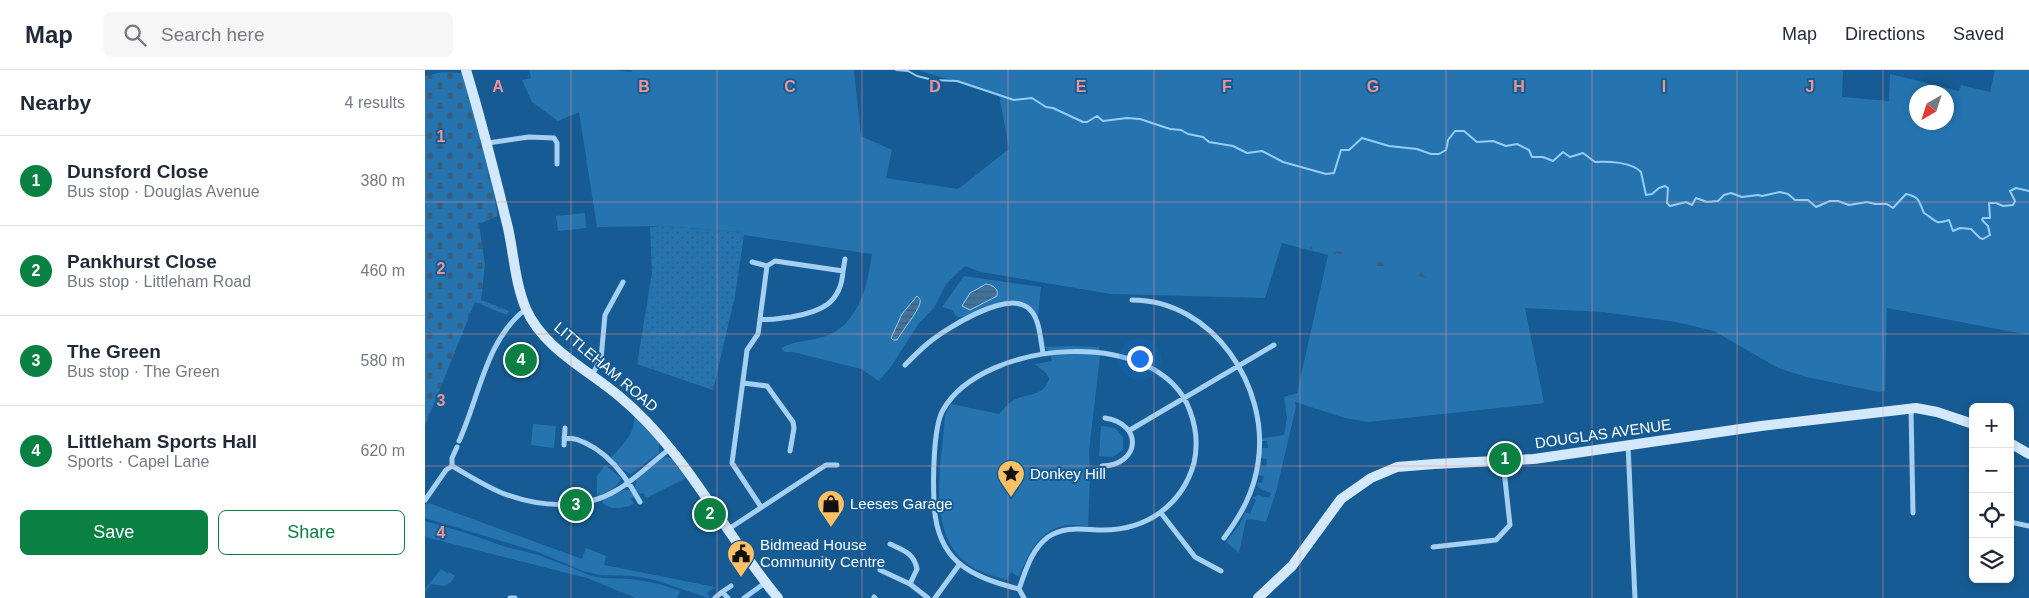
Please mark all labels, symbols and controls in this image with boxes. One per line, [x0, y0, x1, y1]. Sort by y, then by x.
search box [103, 12, 453, 57]
text: Map [25, 21, 73, 48]
icon: search [121, 21, 149, 49]
text: Search here [161, 24, 265, 45]
text: Map [1782, 24, 1817, 44]
text: Directions [1845, 24, 1925, 44]
text: Saved [1953, 24, 2004, 44]
text: A [492, 78, 504, 95]
text: B [638, 78, 650, 95]
text: C [784, 78, 796, 95]
text: D [929, 78, 941, 95]
text: E [1076, 78, 1087, 95]
text: F [1222, 78, 1232, 95]
text: G [1367, 78, 1379, 95]
text: H [1513, 78, 1525, 95]
text: I [1662, 78, 1666, 95]
text: J [1806, 78, 1814, 95]
north arrow [1909, 85, 1954, 130]
text: Nearby [20, 91, 91, 114]
text: 4 results [345, 94, 405, 111]
text: 1 [437, 128, 446, 145]
text: Dunsford Close [67, 161, 208, 182]
text: 1 [32, 172, 40, 189]
text: 380 m [361, 172, 405, 189]
text: Bus stop · Douglas Avenue [67, 183, 260, 200]
text: Pankhurst Close [67, 251, 217, 272]
text: 2 [437, 260, 446, 277]
text: 2 [32, 262, 40, 279]
text: 460 m [361, 262, 405, 279]
text: Bus stop · Littleham Road [67, 273, 251, 290]
street label: LITTLEHAM ROAD [551, 318, 662, 415]
text: The Green [67, 341, 161, 362]
pin: 4 [505, 341, 537, 379]
your location [1127, 346, 1153, 372]
text: 3 [32, 352, 40, 369]
text: 580 m [361, 352, 405, 369]
text: Bus stop · The Green [67, 363, 220, 380]
text: 3 [437, 392, 446, 409]
map controls [1969, 403, 2014, 583]
button: + [1969, 403, 2014, 448]
street label: DOUGLAS AVENUE [1534, 416, 1672, 451]
text: Littleham Sports Hall [67, 431, 257, 452]
pin: 1 [1489, 440, 1521, 478]
text: 4 [32, 442, 40, 459]
text: 620 m [361, 442, 405, 459]
button: − [1969, 448, 2014, 493]
text: Sports · Capel Lane [67, 453, 209, 470]
place icon: Donkey Hill [996, 459, 1026, 498]
place label: Donkey Hill [1030, 465, 1106, 482]
pin: 3 [560, 486, 592, 524]
shop icon: Leeses Garage [816, 489, 846, 528]
button: locate [1969, 493, 2014, 538]
pin: 2 [694, 495, 726, 533]
place label: Leeses Garage [850, 495, 953, 512]
button: Save [20, 510, 208, 555]
button: Share [218, 510, 405, 555]
text: 4 [437, 524, 446, 541]
place label: Bidmead House Community Centre [760, 536, 885, 570]
button: layers [1969, 538, 2014, 583]
public building icon: Bidmead House Community Centre [726, 539, 756, 578]

